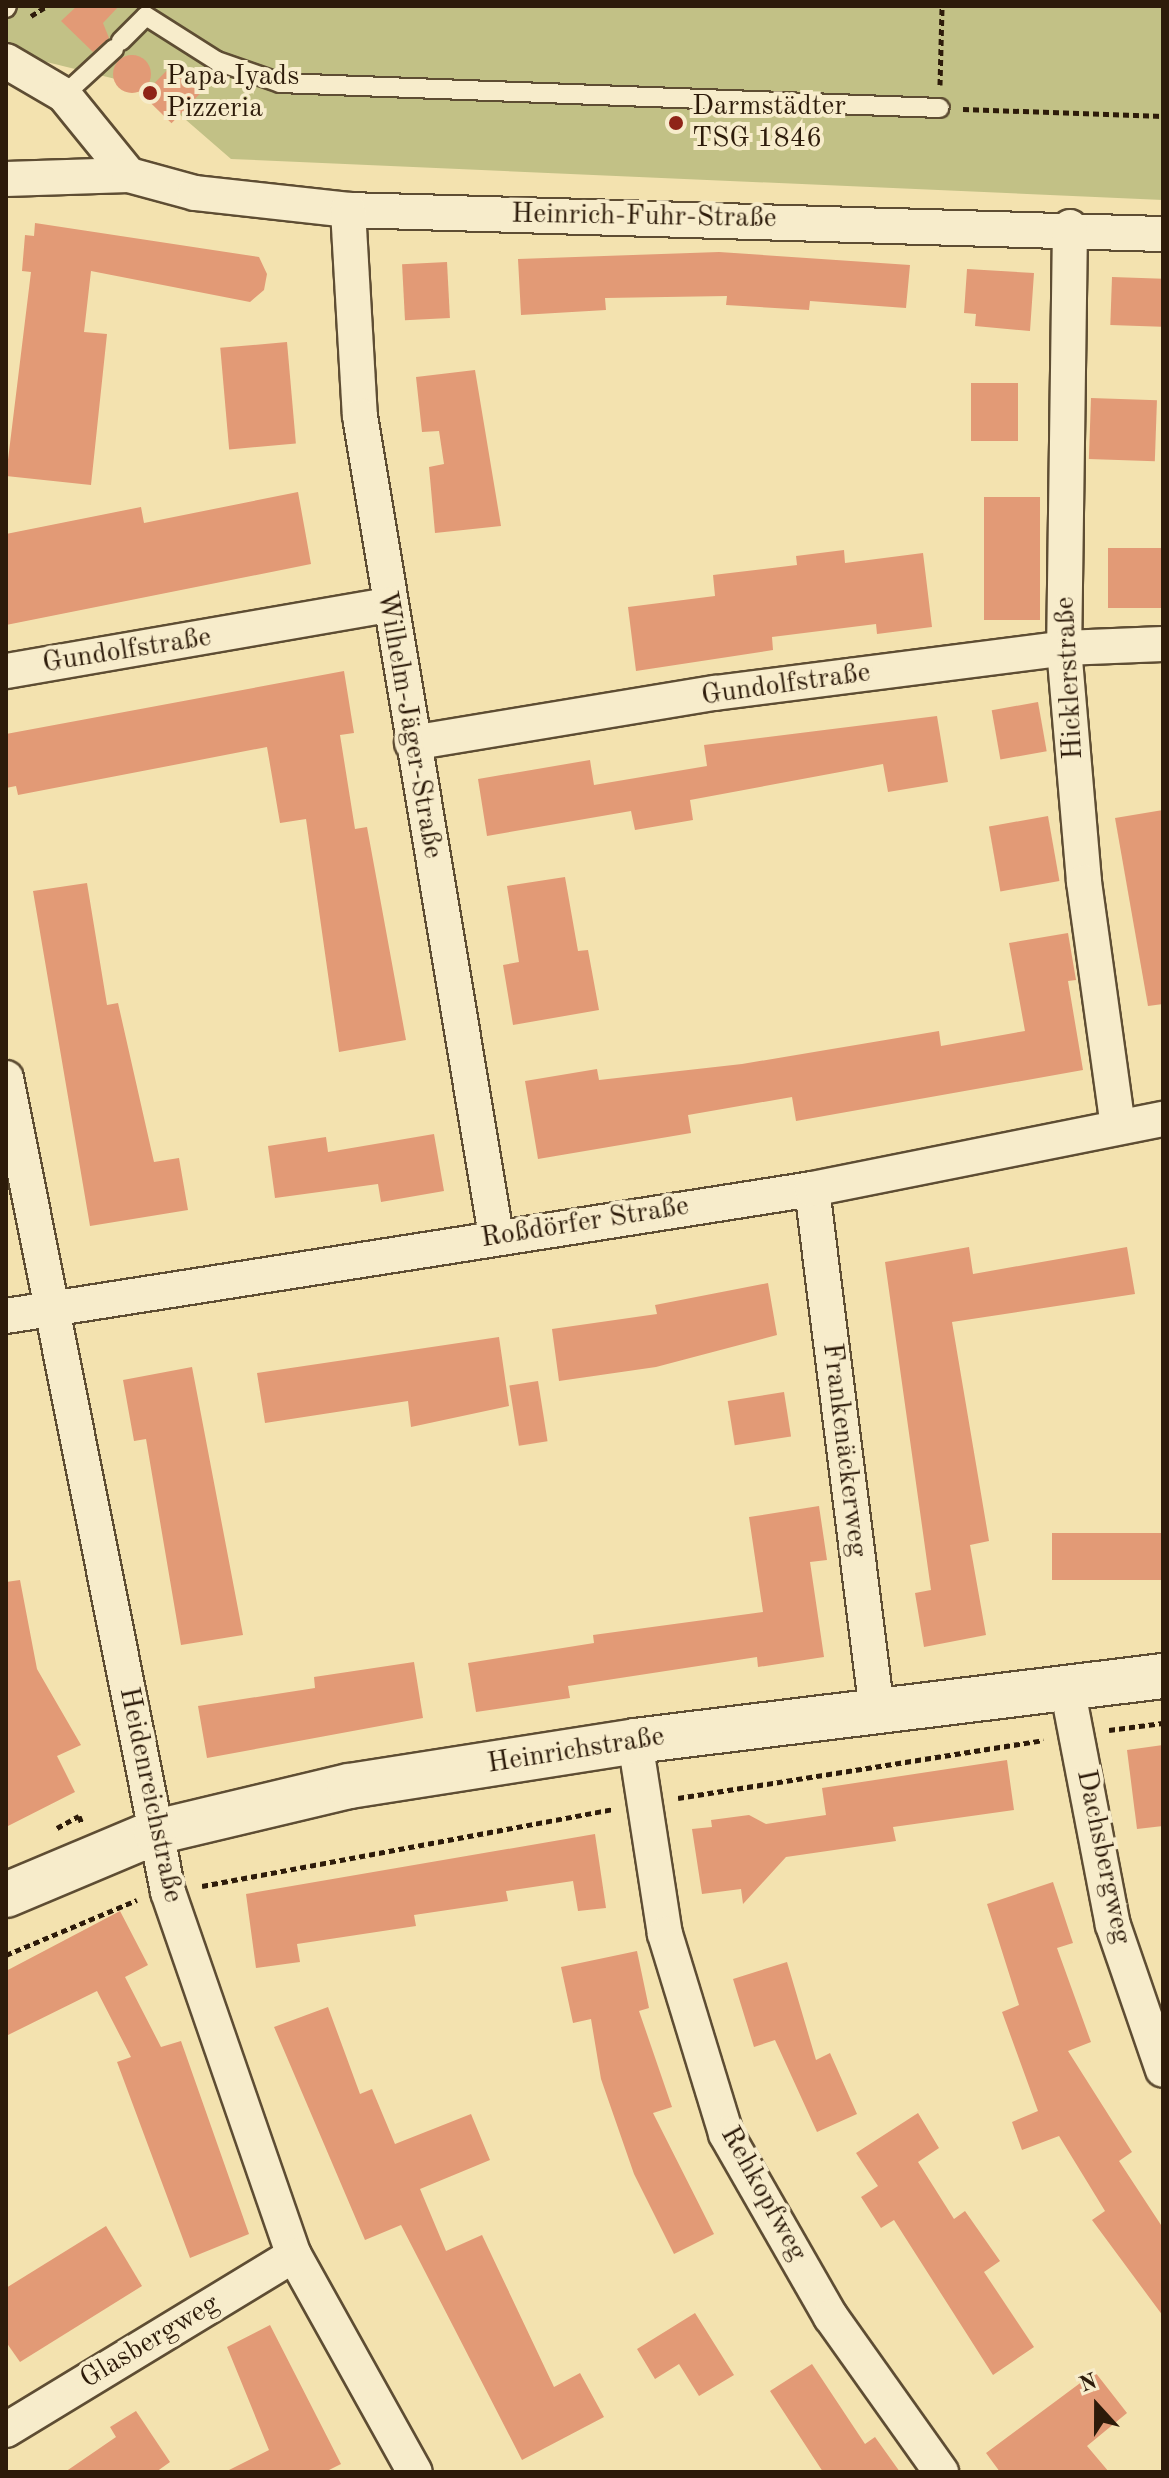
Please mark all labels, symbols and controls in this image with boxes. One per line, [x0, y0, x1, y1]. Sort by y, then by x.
place label: Papa Iyads Pizzeria [166, 60, 299, 126]
marker: Papa Iyads Pizzeria [141, 84, 159, 102]
place label: Darmstädter TSG 1846 [692, 90, 846, 156]
marker: Darmstädter TSG 1846 [667, 114, 685, 132]
street label: Heinrich-Fuhr-Straße [511, 198, 777, 236]
street label: Wilhelm-Jäger-Straße [369, 589, 449, 861]
street label: Hicklerstraße [1049, 596, 1091, 760]
street label: Gundolfstraße [40, 621, 214, 681]
street label: Gundolfstraße [699, 657, 873, 713]
street label: Roßdörfer Straße [479, 1190, 691, 1256]
street label: Frankenäckerweg [814, 1341, 874, 1559]
street label: Heidenreichstraße [111, 1684, 189, 1906]
street label: Heinrichstraße [485, 1720, 667, 1782]
street label: Dachsbergweg [1068, 1767, 1138, 1947]
street label: Rehkopfweg [712, 2121, 814, 2267]
street label: Glasbergweg [75, 2287, 225, 2397]
north arrow [1057, 2366, 1137, 2446]
text: N [1077, 2370, 1100, 2397]

